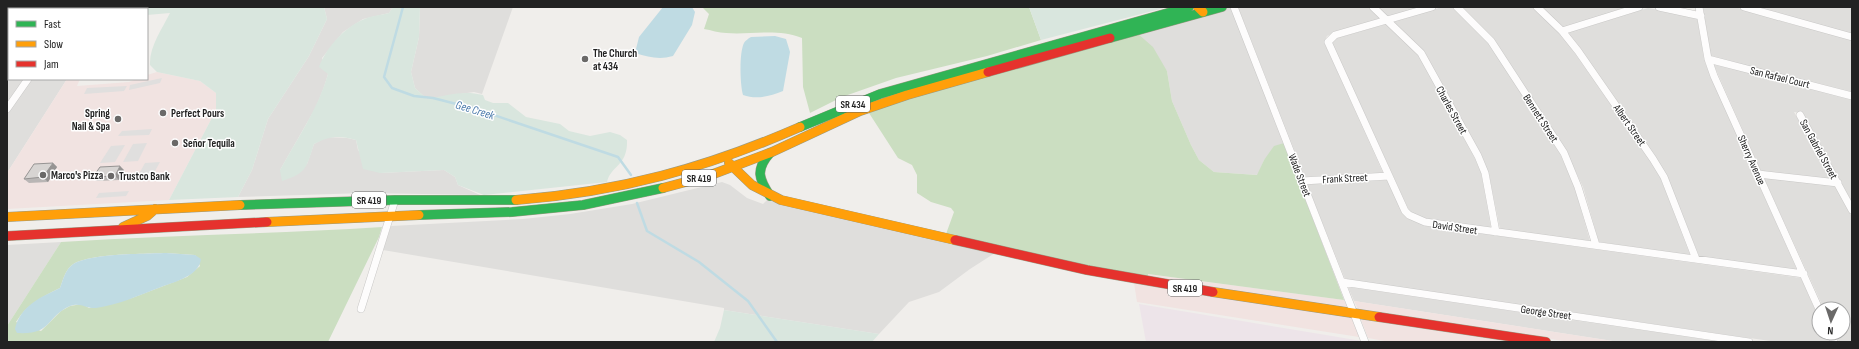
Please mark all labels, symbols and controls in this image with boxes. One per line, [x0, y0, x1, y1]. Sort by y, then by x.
legend [8, 8, 148, 80]
text: Fast [44, 17, 61, 32]
text: Slow [44, 37, 63, 52]
place label: The Church at 434 [593, 47, 637, 73]
marker: The Church at 434 [580, 54, 590, 64]
text: Jam [43, 57, 59, 72]
street label: San Rafael Court [1749, 64, 1812, 91]
street label: Charles Street [1433, 84, 1470, 137]
street label: Bennett Street [1520, 92, 1561, 145]
road number: SR 434 [836, 96, 870, 112]
water label: Gee Creek [454, 97, 497, 124]
street label: Albert Street [1610, 101, 1649, 149]
place label: Spring Nail & Spa [72, 107, 110, 133]
place label: Perfect Pours [171, 107, 224, 120]
marker: Perfect Pours [158, 108, 168, 118]
marker: Spring Nail & Spa [113, 114, 123, 124]
street label: San Gabriel Street [1797, 117, 1841, 182]
street label: Sherry Avenue [1735, 133, 1768, 187]
place label: Señor Tequila [183, 137, 235, 150]
marker: Señor Tequila [170, 138, 180, 148]
street label: Wade Street [1285, 152, 1314, 199]
place label: Marco's Pizza [51, 169, 104, 182]
marker: Marco's Pizza [38, 170, 48, 180]
place label: Trustco Bank [119, 170, 170, 183]
road number: SR 419 [682, 170, 716, 186]
marker: Trustco Bank [106, 171, 116, 181]
street label: Frank Street [1322, 171, 1369, 186]
road number: SR 419 [352, 192, 386, 208]
street label: David Street [1432, 218, 1479, 237]
road number: SR 419 [1168, 280, 1202, 296]
north arrow [1811, 301, 1851, 341]
street label: George Street [1520, 303, 1573, 323]
text: N [1827, 324, 1834, 337]

